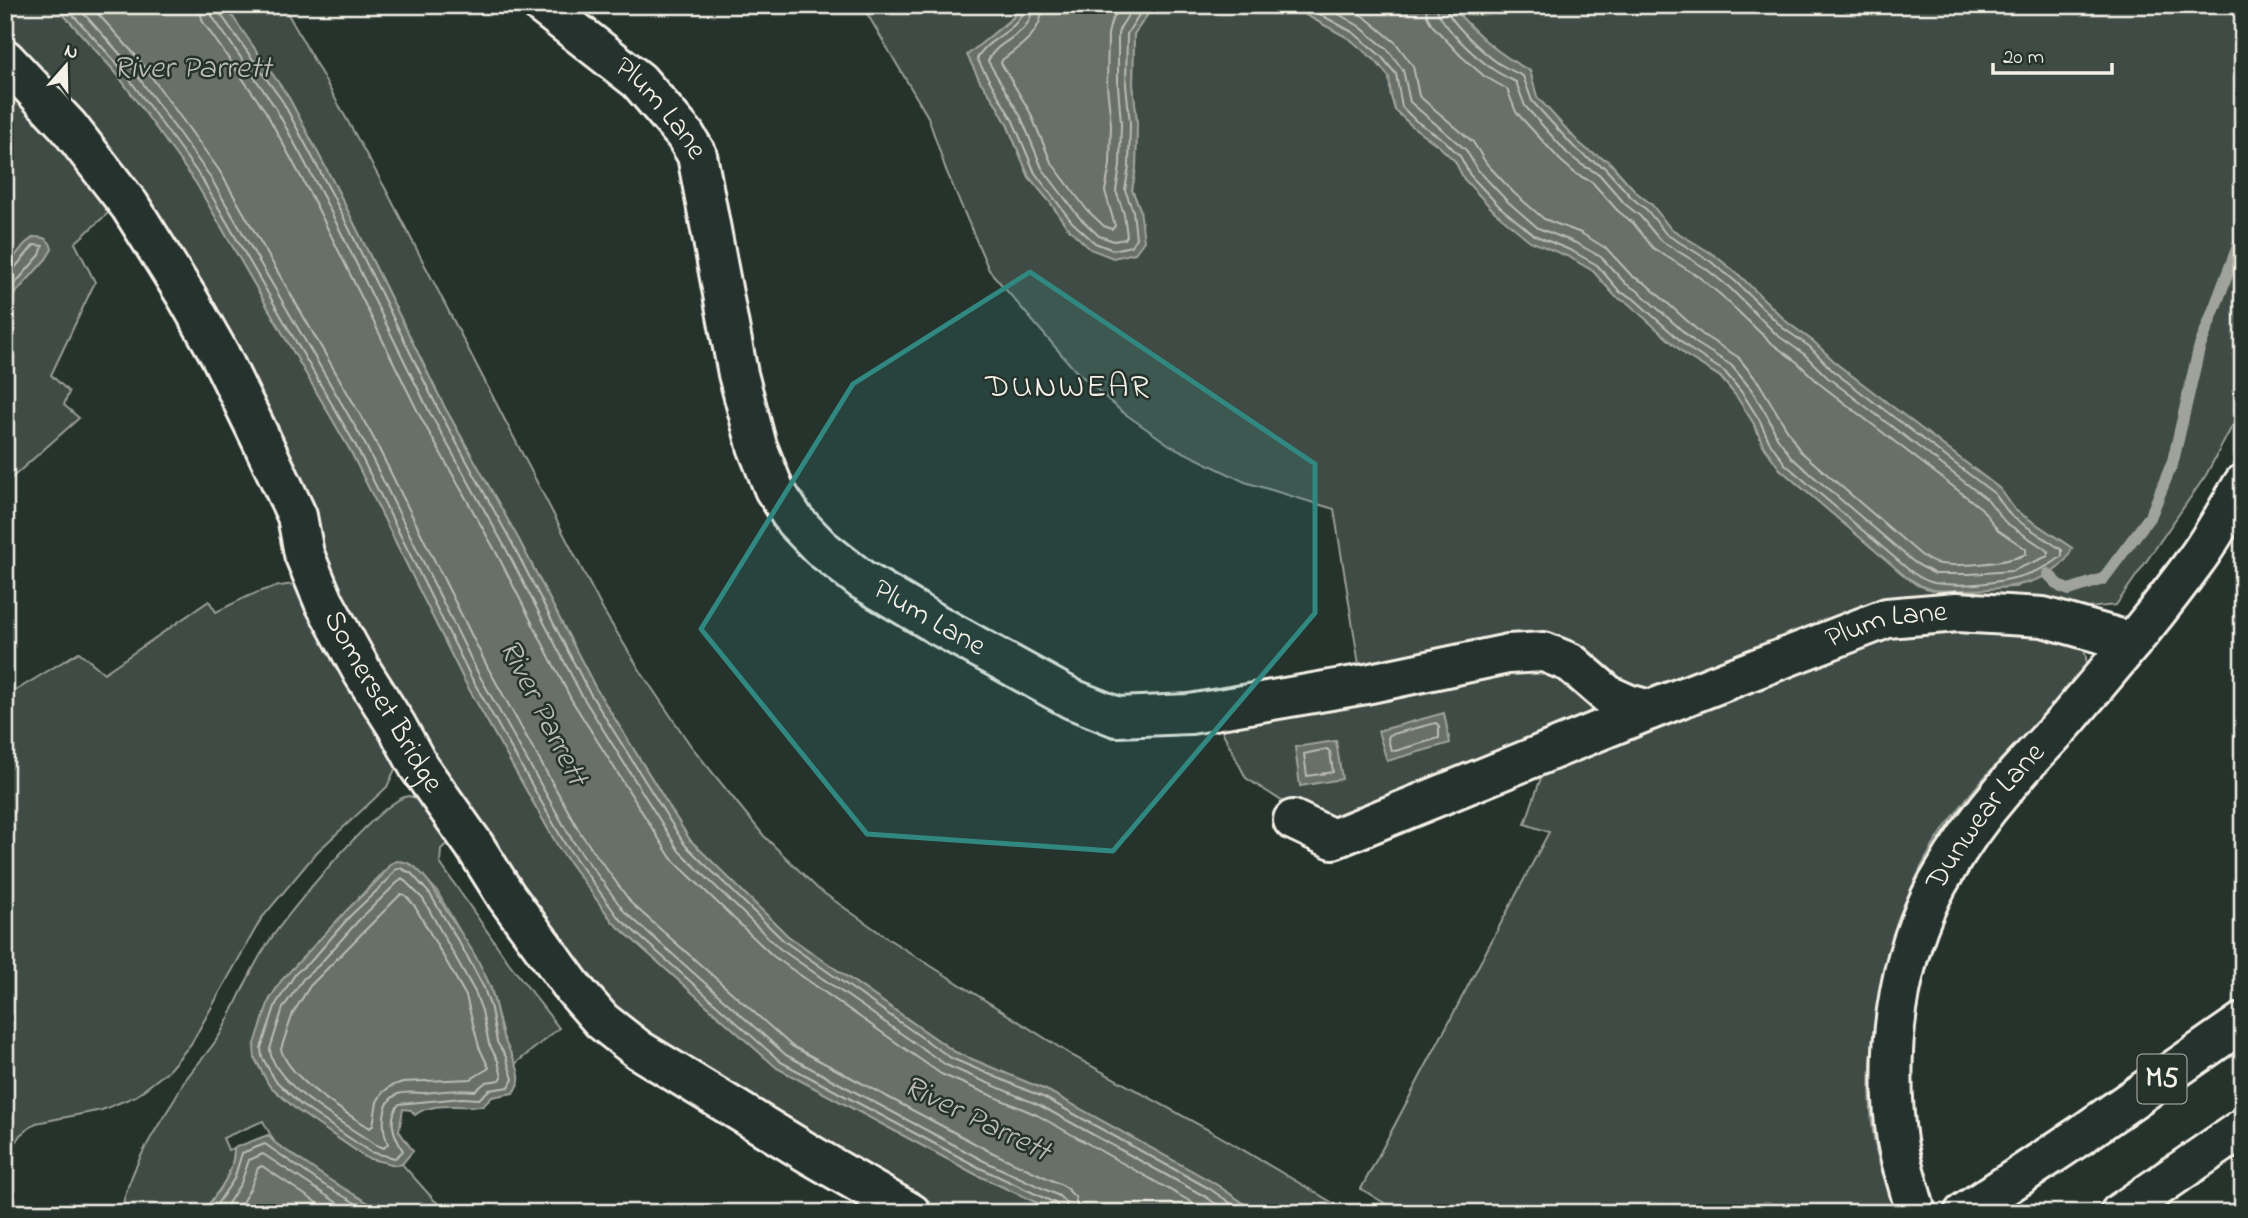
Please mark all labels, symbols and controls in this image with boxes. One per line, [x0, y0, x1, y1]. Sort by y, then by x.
north arrow [32, 32, 102, 102]
scale bar [1993, 32, 2112, 76]
text: N [60, 37, 82, 67]
text: 20 m [2003, 43, 2044, 73]
water label: River Parrett [113, 46, 275, 93]
street label: Plum Lane [604, 47, 717, 169]
district label: DUNWEAR [984, 364, 1151, 412]
street label: Plum Lane [864, 569, 994, 669]
street label: Plum Lane [1820, 591, 1949, 662]
street label: Somerset Bridge [311, 602, 454, 803]
water label: River Parrett [485, 632, 600, 797]
street label: Dunwear Lane [1915, 733, 2057, 900]
road number: M5 [2138, 1054, 2186, 1104]
water label: River Parrett [894, 1064, 1060, 1177]

